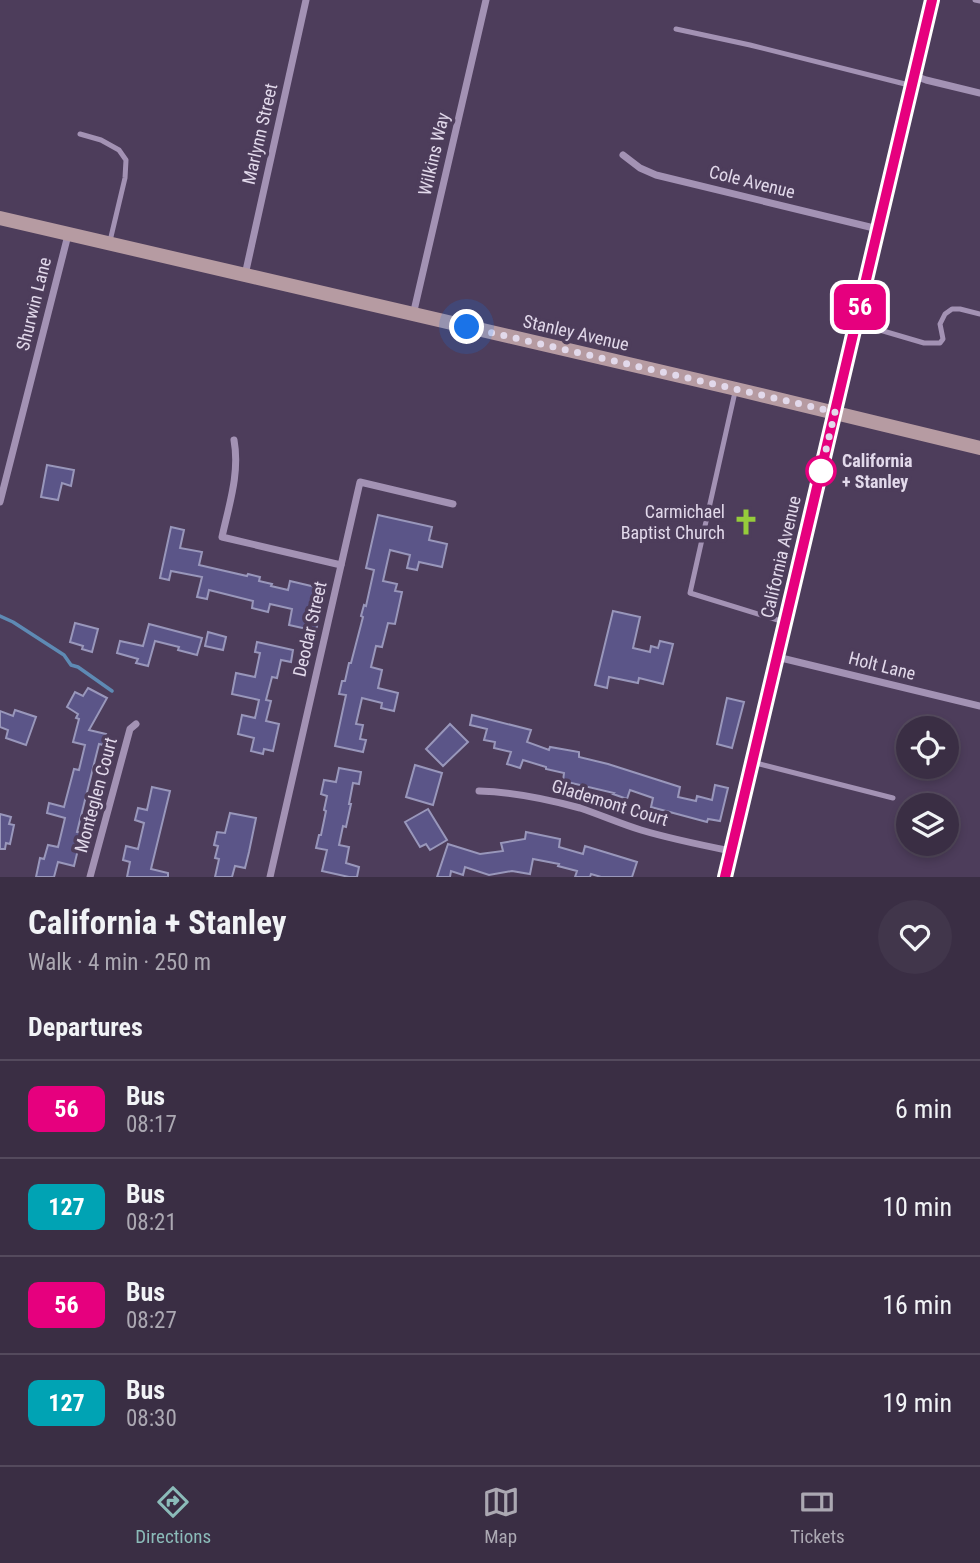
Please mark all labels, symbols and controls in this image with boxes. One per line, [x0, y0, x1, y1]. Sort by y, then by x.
street label: Marlynn Street [238, 81, 281, 186]
street label: Wilkins Way [414, 110, 453, 198]
street label: Cole Avenue [707, 161, 797, 202]
street label: Shurwin Lane [12, 255, 55, 353]
line badge: 56 [828, 284, 892, 330]
text: 56 [848, 293, 872, 321]
your location [449, 309, 484, 344]
street label: Stanley Avenue [521, 310, 631, 355]
place label: California + Stanley [842, 450, 913, 492]
marker: California + Stanley [806, 456, 836, 486]
street label: California Avenue [756, 494, 805, 620]
place label: Carmichael Baptist Church [621, 501, 725, 543]
church icon: Carmichael Baptist Church [731, 507, 761, 537]
street label: Deodar Street [288, 579, 331, 679]
street label: Holt Lane [847, 647, 918, 684]
map controls [896, 716, 959, 856]
button: locate [896, 716, 959, 779]
street label: Monteglen Court [70, 735, 121, 855]
street label: Glademont Court [549, 775, 671, 830]
button: layers [896, 793, 959, 856]
button: heart [878, 900, 952, 974]
text: California + Stanley [28, 903, 286, 942]
text: Walk · 4 min · 250 m [28, 949, 211, 976]
text: Departures [28, 1012, 143, 1042]
text: Bus [126, 1081, 165, 1111]
text: 6 min [895, 1094, 952, 1124]
text: 56 [54, 1095, 79, 1123]
text: 08:17 [126, 1111, 177, 1138]
text: Bus [126, 1179, 165, 1209]
text: 10 min [882, 1192, 952, 1222]
text: 127 [48, 1193, 85, 1221]
text: 08:21 [126, 1209, 177, 1236]
text: Bus [126, 1277, 165, 1307]
text: 16 min [882, 1290, 952, 1320]
text: 56 [54, 1291, 79, 1319]
text: 08:27 [126, 1307, 177, 1334]
text: Bus [126, 1375, 165, 1405]
text: 19 min [882, 1388, 952, 1418]
text: 127 [48, 1389, 85, 1417]
text: 08:30 [126, 1405, 177, 1432]
tab: Directions [135, 1483, 211, 1548]
tab: Map [482, 1483, 520, 1548]
tab: Tickets [790, 1483, 845, 1548]

